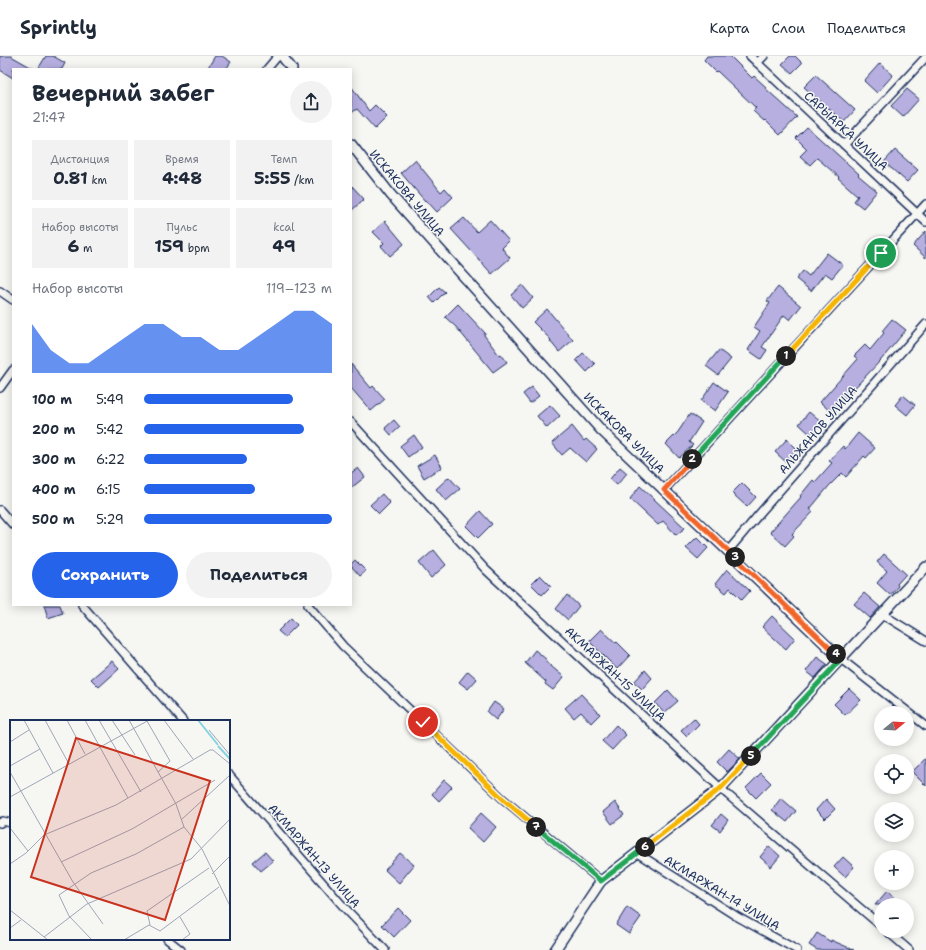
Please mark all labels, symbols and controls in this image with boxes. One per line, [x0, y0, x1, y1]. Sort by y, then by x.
text: Sprintly [20, 15, 97, 40]
text: Карта [709, 19, 750, 37]
text: Слои [772, 19, 805, 37]
text: Поделиться [827, 19, 906, 37]
text: Вечерний забег [32, 79, 214, 108]
button: share [290, 81, 332, 123]
street label: САРЫАРКА УЛИЦА [801, 88, 892, 174]
text: 21:47 [32, 109, 66, 126]
street label: ИСКАКОВА УЛИЦА [366, 146, 448, 240]
text: Дистанция [50, 152, 110, 167]
text: Время [165, 152, 199, 167]
text: Темп [271, 152, 297, 167]
text: 0.81 [53, 167, 88, 189]
text: 4:48 [162, 167, 202, 189]
text: 5:55 [254, 167, 291, 189]
text: km [88, 173, 107, 188]
text: /km [291, 173, 314, 188]
text: Набор высоты [41, 220, 119, 235]
text: Пульс [167, 220, 197, 235]
text: kcal [273, 220, 295, 235]
text: 6 [67, 235, 79, 257]
text: 159 [154, 235, 184, 257]
text: 49 [272, 235, 296, 257]
pin [864, 236, 898, 270]
text: m [79, 241, 93, 256]
text: bpm [184, 241, 210, 256]
icon: arrive [870, 242, 892, 264]
text: Набор высоты [32, 280, 123, 297]
text: 119–123 m [266, 280, 332, 297]
pin: 1 [776, 346, 796, 366]
text: 1 [783, 348, 789, 363]
street label: АЛЬЖАНОВ УЛИЦА [775, 382, 861, 477]
street label: ИСКАКОВА УЛИЦА [580, 389, 668, 477]
text: 100 m [32, 391, 72, 408]
text: 5:49 [96, 391, 124, 408]
text: 200 m [32, 421, 75, 438]
text: 5:42 [96, 421, 124, 438]
pin: 2 [682, 449, 702, 469]
text: 300 m [32, 451, 76, 468]
text: 6:22 [96, 451, 125, 468]
text: 2 [688, 451, 696, 466]
text: 400 m [32, 481, 76, 498]
text: 6:15 [96, 481, 120, 498]
text: 500 m [32, 511, 75, 528]
text: 5:29 [96, 511, 124, 528]
pin: 3 [725, 547, 745, 567]
text: 3 [731, 549, 739, 564]
button: Сохранить [32, 552, 178, 598]
button: Поделиться [186, 552, 332, 598]
street label: АКМАРЖАН-15 УЛИЦА [561, 623, 669, 725]
pin: 4 [826, 644, 846, 664]
text: 4 [832, 646, 840, 661]
pin [406, 705, 440, 739]
north arrow [874, 706, 914, 746]
map controls [874, 706, 914, 938]
icon: check [412, 711, 434, 733]
inset map [10, 720, 230, 940]
pin: 5 [741, 746, 761, 766]
text: 5 [748, 748, 754, 763]
button: locate [874, 754, 914, 794]
street label: АКМАРЖАН-13 УЛИЦА [264, 801, 364, 912]
button: layers [874, 802, 914, 842]
pin: 7 [526, 817, 546, 837]
text: 7 [532, 819, 540, 834]
pin: 6 [635, 837, 655, 857]
text: 6 [641, 839, 649, 854]
button: + [874, 850, 914, 890]
street label: АКМАРЖАН-14 УЛИЦА [661, 852, 783, 934]
button: − [874, 898, 914, 938]

